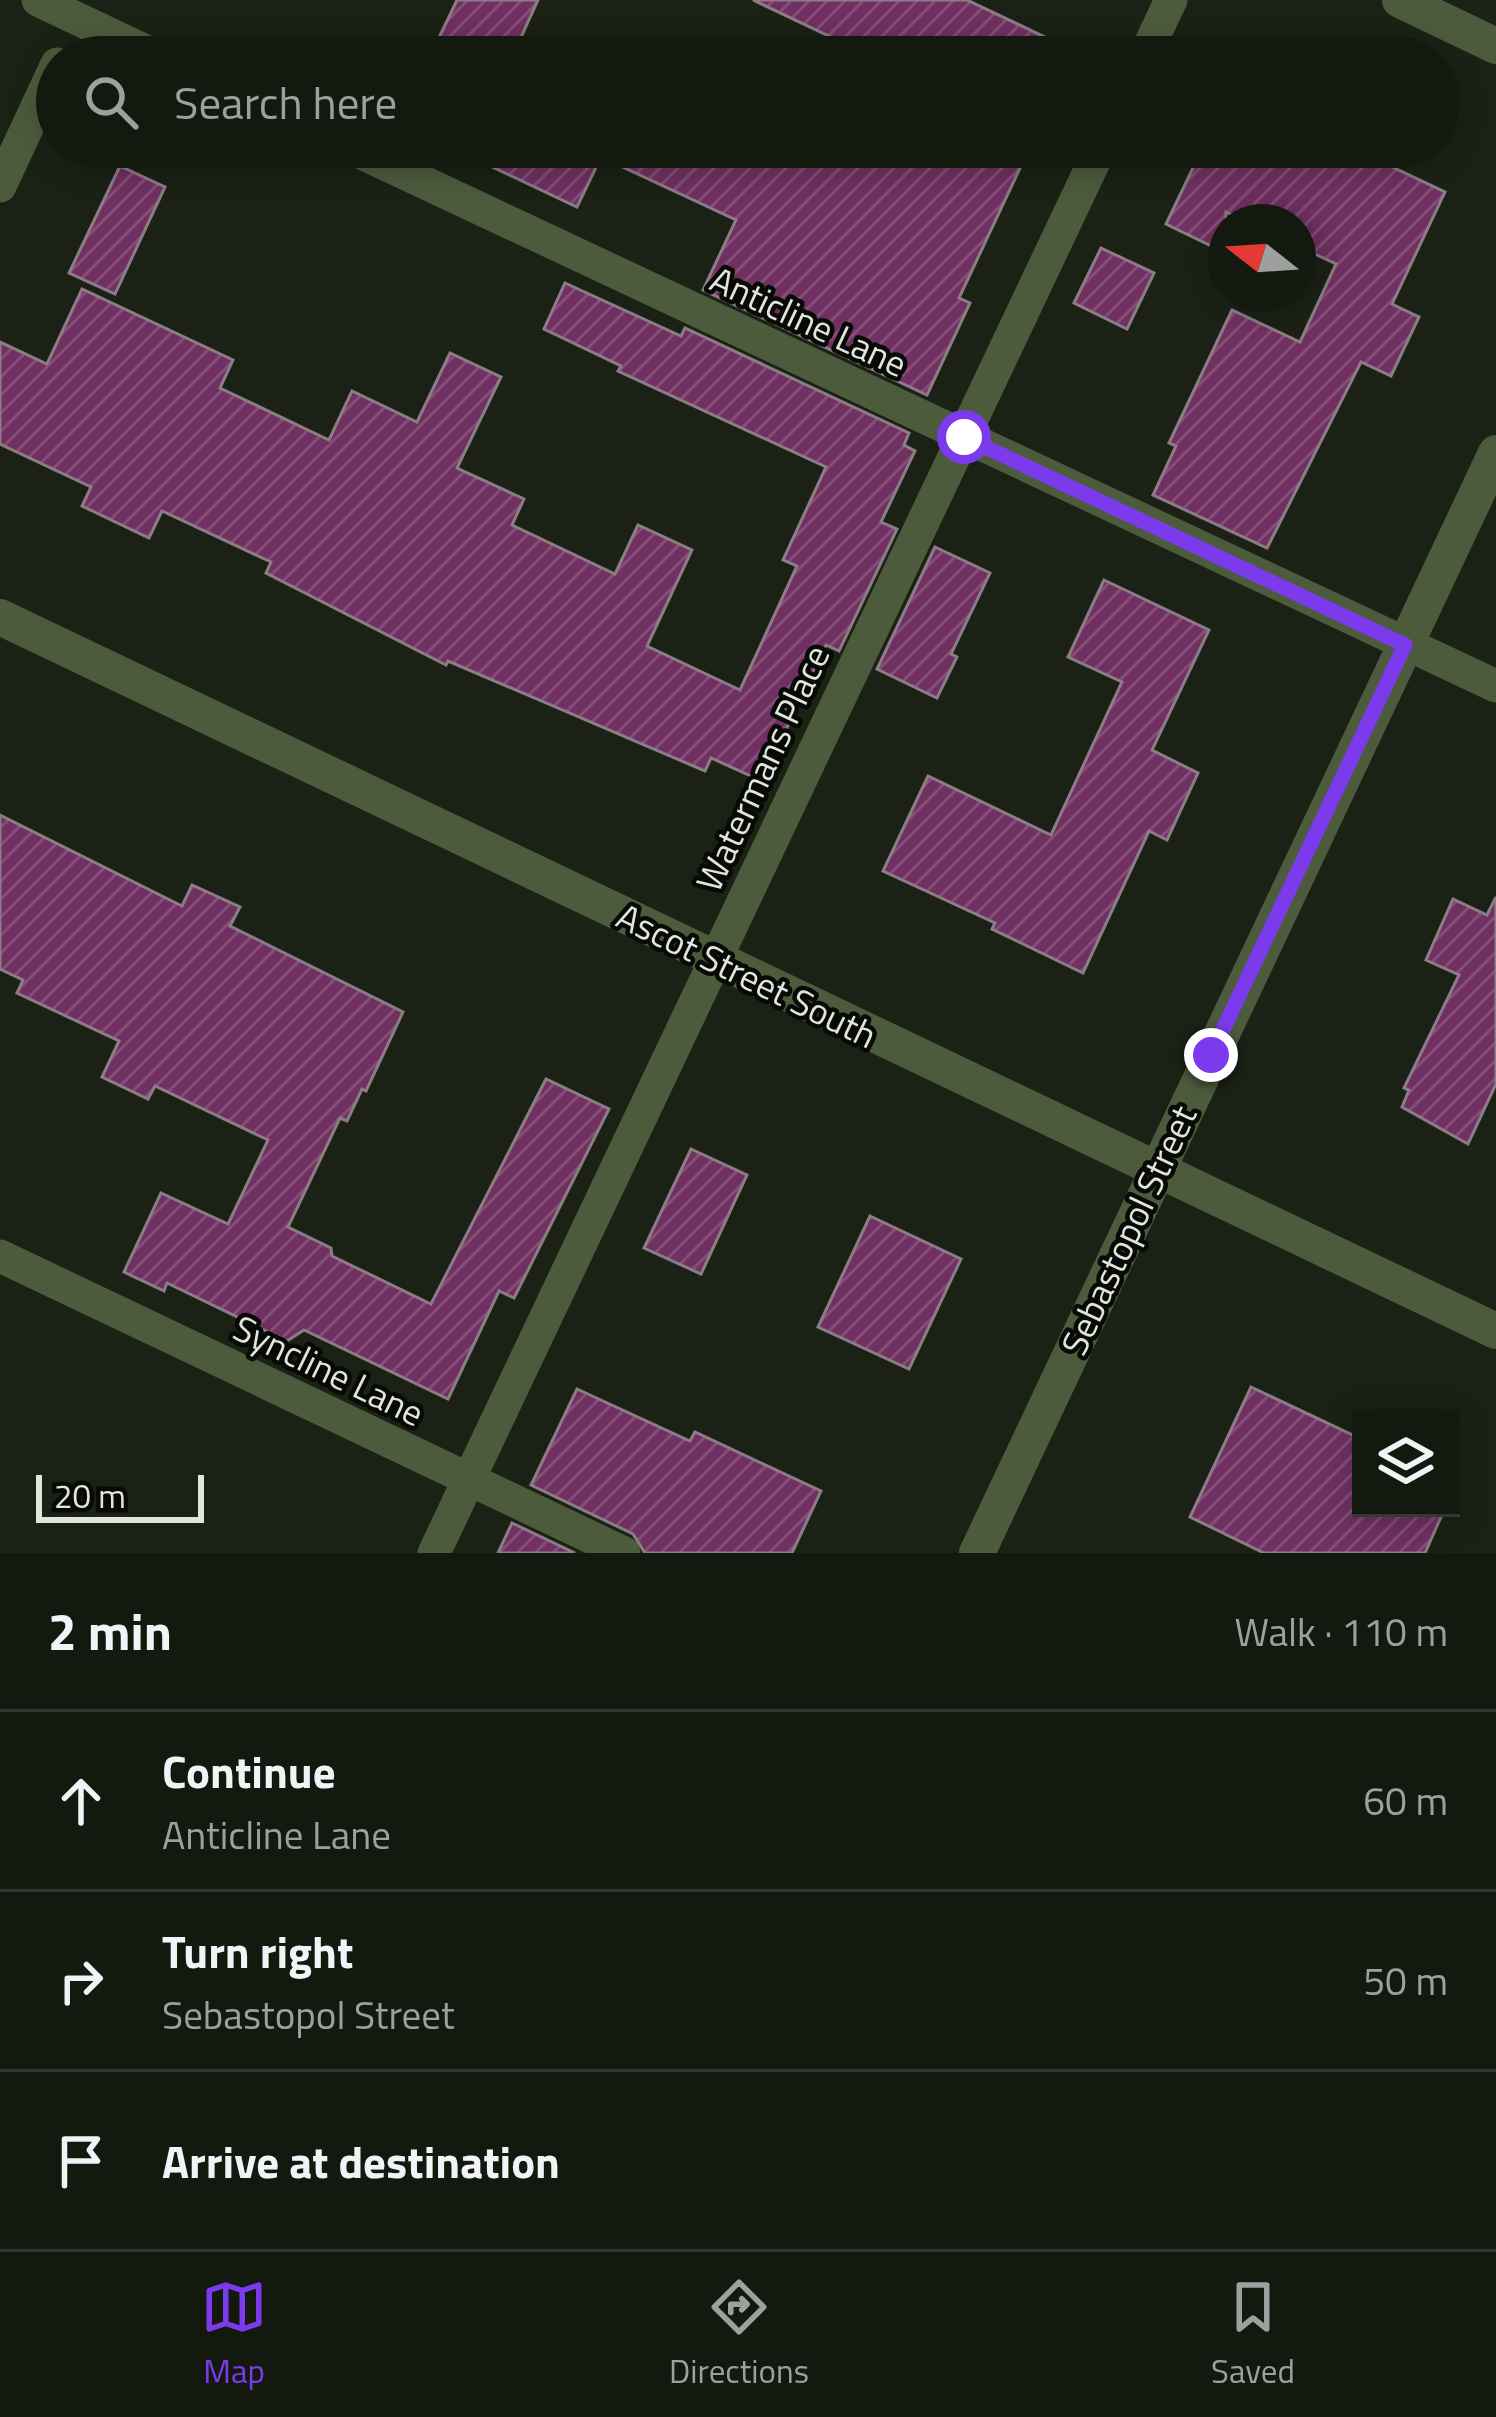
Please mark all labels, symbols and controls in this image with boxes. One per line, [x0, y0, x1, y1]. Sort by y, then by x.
search box [36, 36, 1460, 168]
text: Search here [174, 68, 397, 136]
icon: search [78, 69, 144, 135]
north arrow [1208, 204, 1316, 312]
street label: Anticline Lane [702, 251, 916, 391]
route start [937, 410, 991, 464]
street label: Watermans Place [681, 636, 843, 900]
street label: Ascot Street South [608, 888, 886, 1062]
route end [1184, 1028, 1238, 1082]
street label: Sebastopol Street [1046, 1096, 1210, 1364]
street label: Syncline Lane [224, 1300, 434, 1440]
map controls [1352, 1409, 1460, 1517]
button: layers [1352, 1409, 1460, 1517]
scale bar [36, 1469, 204, 1522]
text: 20 m [54, 1471, 126, 1521]
text: 2 min [48, 1592, 172, 1670]
text: Walk · 110 m [1234, 1602, 1448, 1661]
text: Continue [162, 1737, 336, 1805]
icon: ahead [48, 1768, 114, 1834]
text: 60 m [1363, 1771, 1448, 1830]
text: Anticline Lane [162, 1805, 391, 1864]
text: Turn right [162, 1917, 353, 1985]
icon: right [48, 1948, 114, 2014]
text: 50 m [1363, 1951, 1448, 2010]
text: Sebastopol Street [162, 1985, 455, 2044]
text: Arrive at destination [162, 2127, 560, 2195]
icon: arrive [48, 2128, 114, 2194]
tab: Map [201, 2274, 267, 2396]
tab: Directions [669, 2274, 809, 2396]
tab: Saved [1211, 2274, 1295, 2396]

